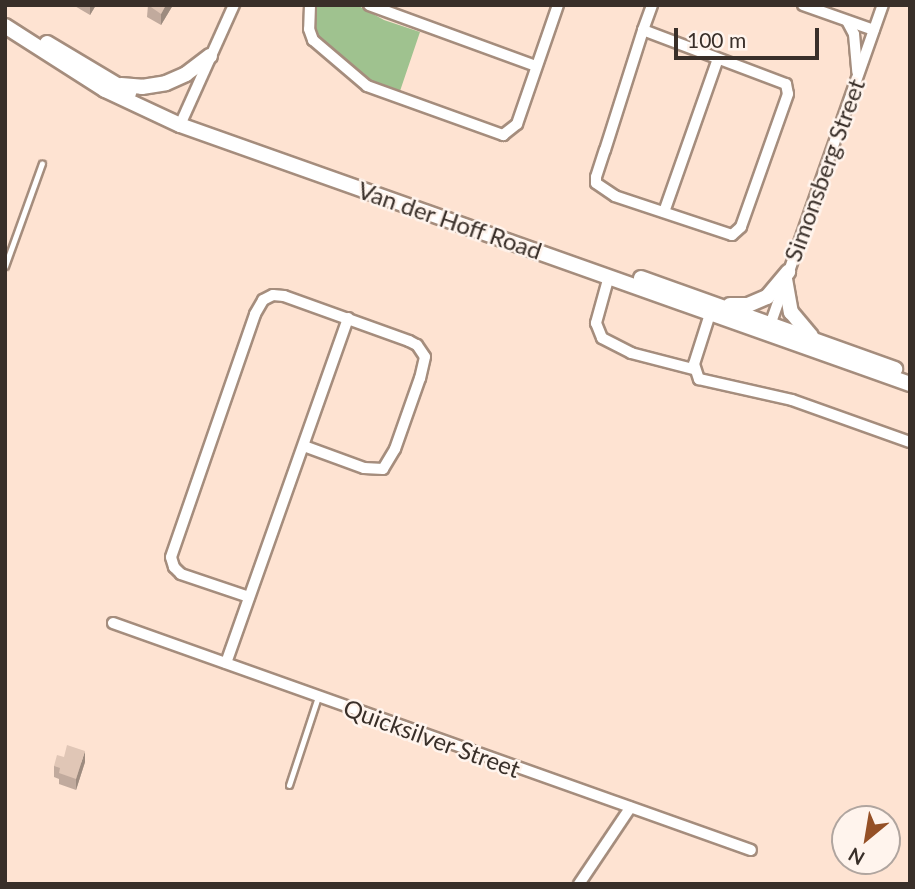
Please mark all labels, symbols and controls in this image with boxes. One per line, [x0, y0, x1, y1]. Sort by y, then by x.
scale bar [677, 14, 822, 58]
text: 100 m [687, 27, 746, 52]
street label: Simonsberg Street [778, 75, 870, 265]
street label: Van der Hoff Road [354, 175, 546, 265]
street label: Quicksilver Street [339, 693, 525, 783]
north arrow [831, 805, 901, 875]
text: N [844, 843, 868, 871]

